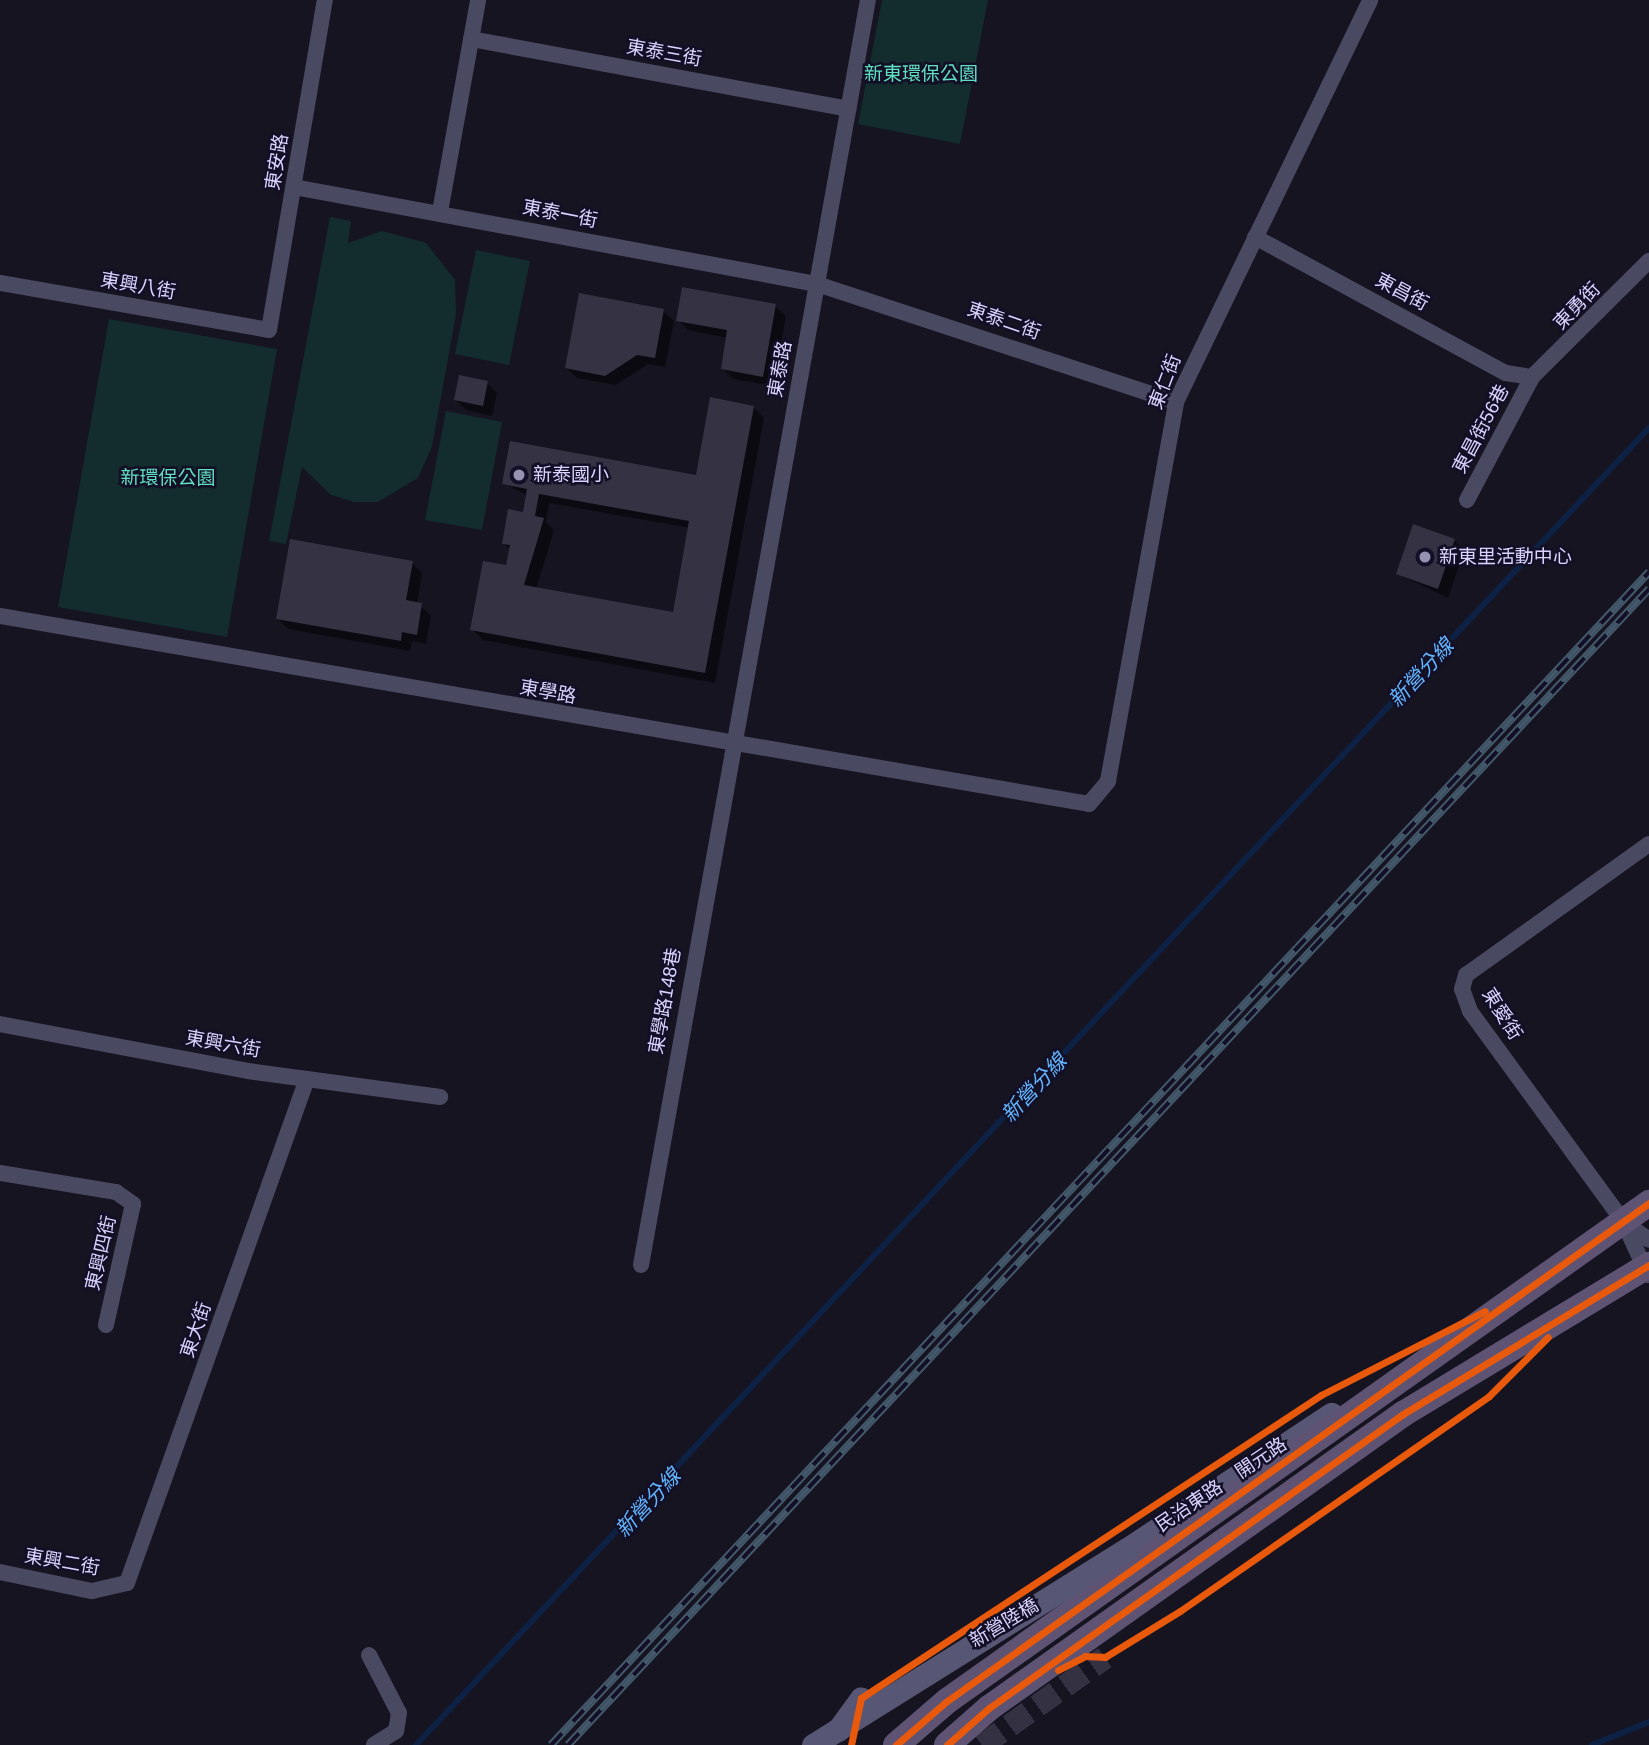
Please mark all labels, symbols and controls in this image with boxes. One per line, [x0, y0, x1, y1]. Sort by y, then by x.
street label: 東泰三街 [625, 35, 703, 71]
park label: 新東環保公園 [864, 63, 978, 85]
street label: 東安路 [261, 132, 293, 192]
street label: 東泰一街 [521, 196, 599, 232]
street label: 東興八街 [99, 268, 177, 304]
street label: 東昌街 [1371, 269, 1433, 315]
street label: 東勇街 [1549, 278, 1605, 334]
street label: 東泰二街 [964, 298, 1044, 344]
street label: 東泰路 [764, 339, 796, 399]
street label: 東仁街 [1144, 351, 1186, 413]
street label: 東昌街56巷 [1448, 381, 1514, 477]
place label: 新泰國小 [533, 464, 609, 486]
park label: 新環保公園 [121, 467, 215, 489]
marker: 新泰國小 [511, 467, 527, 483]
place label: 新東里活動中心 [1439, 546, 1572, 568]
marker: 新東里活動中心 [1417, 549, 1433, 565]
water label: 新營分線 [1383, 634, 1459, 712]
street label: 東學路 [518, 676, 578, 708]
street label: 東學路148巷 [644, 946, 686, 1056]
street label: 東愛街 [1477, 984, 1527, 1044]
street label: 東興六街 [184, 1026, 262, 1062]
water label: 新營分線 [996, 1049, 1072, 1127]
street label: 東興四街 [81, 1213, 121, 1293]
street label: 東大街 [176, 1299, 216, 1361]
street label: 開元路 [1231, 1433, 1291, 1483]
water label: 新營分線 [610, 1464, 686, 1542]
street label: 民治東路 [1151, 1475, 1227, 1537]
street label: 東興二街 [23, 1544, 101, 1580]
street label: 新營陸橋 [966, 1594, 1042, 1652]

